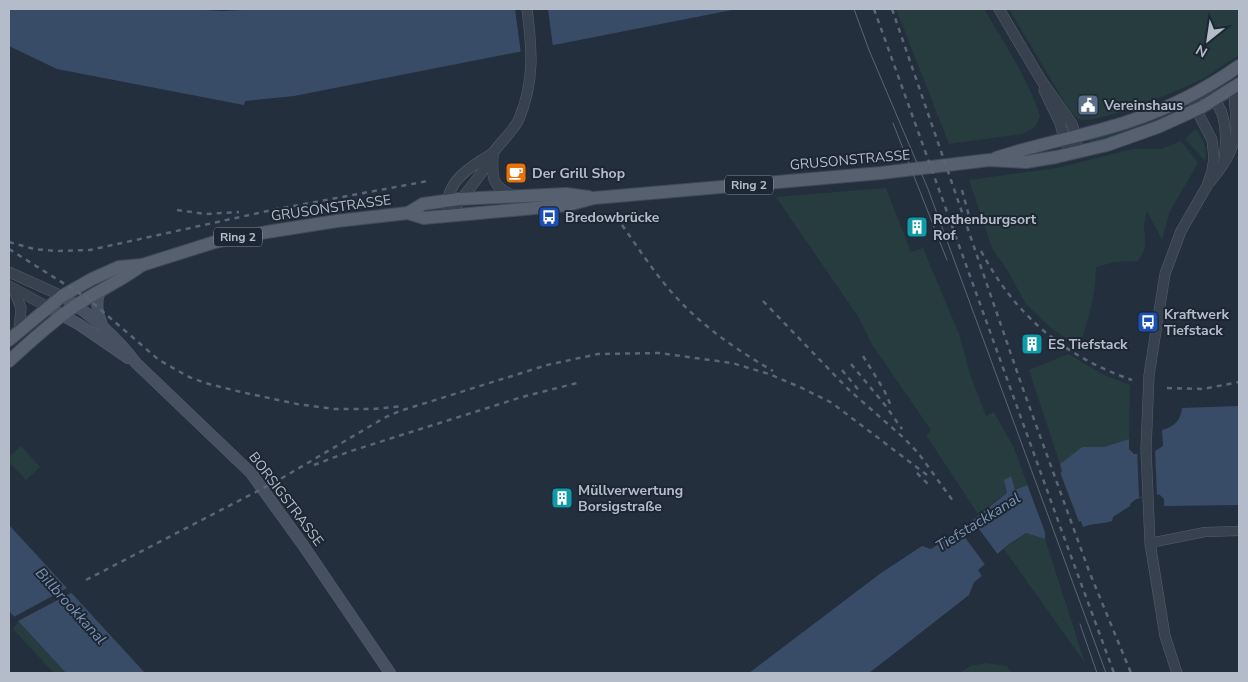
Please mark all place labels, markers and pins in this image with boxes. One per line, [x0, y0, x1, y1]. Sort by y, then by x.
public building icon: Vereinshaus [1076, 93, 1100, 117]
place label: Vereinshaus [1103, 96, 1183, 115]
cafe icon: Der Grill Shop [504, 161, 528, 185]
place label: Der Grill Shop [532, 164, 625, 183]
bus stop icon: Bredowbrücke [537, 205, 561, 229]
place label: Bredowbrücke [565, 208, 660, 227]
place label: Rothenburgsort Rof [933, 210, 1037, 245]
building icon: Rothenburgsort Rof [905, 215, 929, 239]
place label: Kraftwerk Tiefstack [1164, 305, 1229, 340]
bus stop icon: Kraftwerk Tiefstack [1136, 310, 1160, 334]
building icon: ES Tiefstack [1020, 332, 1044, 356]
place label: ES Tiefstack [1048, 335, 1128, 354]
place label: Müllverwertung Borsigstraße [578, 481, 683, 516]
building icon: Müllverwertung Borsigstraße [550, 486, 574, 510]

